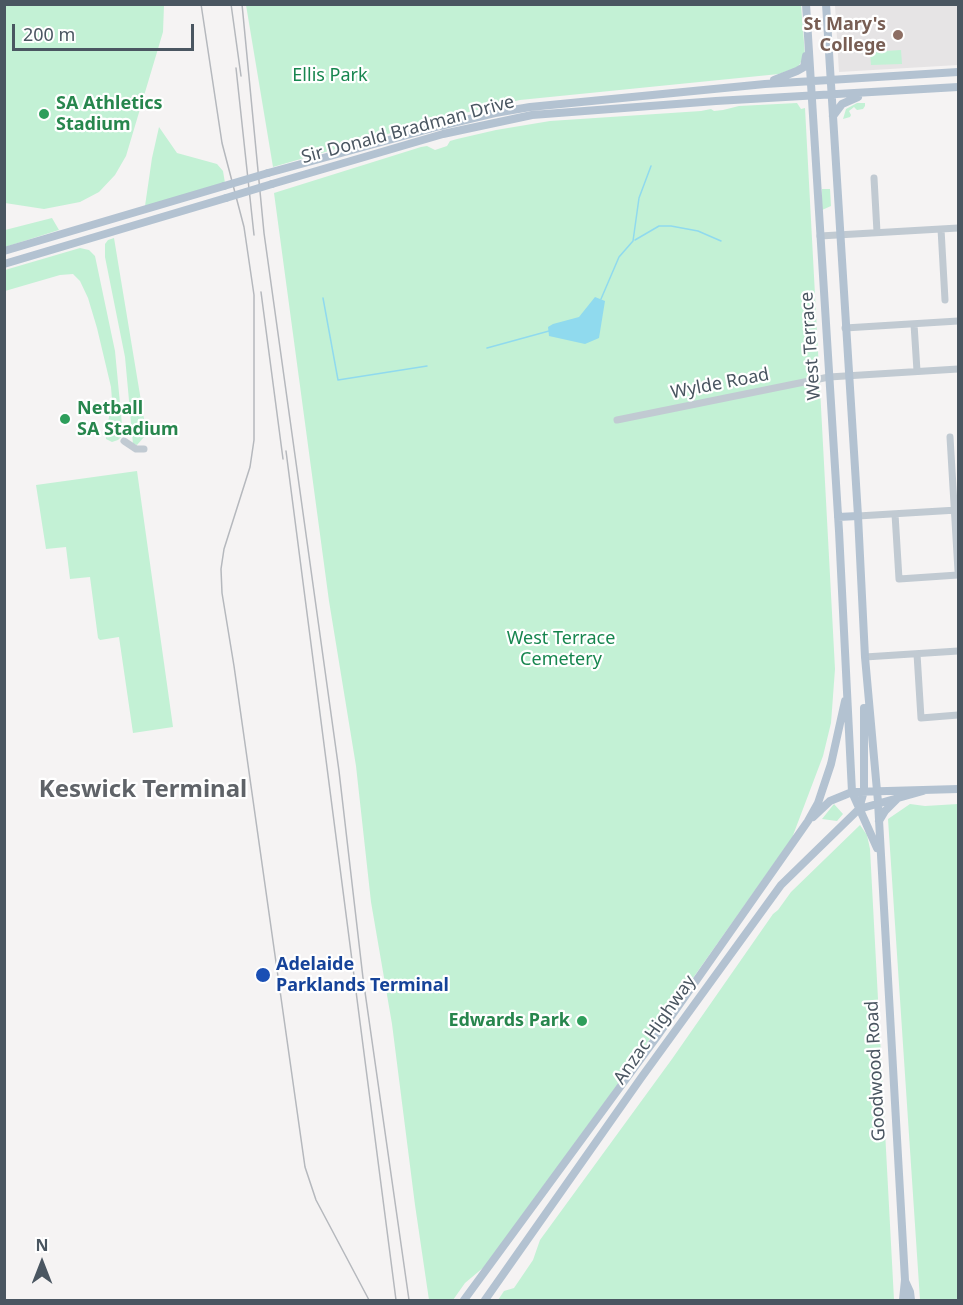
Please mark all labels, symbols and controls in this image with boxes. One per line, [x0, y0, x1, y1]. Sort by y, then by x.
scale bar [15, 12, 196, 50]
place label: St Mary's College [804, 14, 886, 57]
text: 200 m [23, 22, 75, 46]
marker: St Mary's College [891, 28, 905, 42]
park label: Ellis Park [292, 65, 368, 87]
street label: Sir Donald Bradman Drive [299, 91, 517, 169]
place label: SA Athletics Stadium [56, 93, 163, 136]
marker: SA Athletics Stadium [37, 107, 51, 121]
street label: West Terrace [796, 291, 826, 401]
street label: Wylde Road [669, 364, 771, 404]
place label: Netball SA Stadium [77, 398, 179, 440]
marker: Netball SA Stadium [58, 412, 72, 426]
park label: West Terrace Cemetery [507, 628, 615, 670]
district label: Keswick Terminal [39, 776, 247, 804]
place label: Adelaide Parklands Terminal [276, 954, 449, 996]
marker: Adelaide Parklands Terminal [254, 966, 272, 984]
street label: Anzac Highway [609, 971, 701, 1089]
street label: Goodwood Road [862, 1000, 890, 1142]
place label: Edwards Park [448, 1010, 570, 1032]
marker: Edwards Park [575, 1014, 589, 1028]
north arrow [12, 1233, 72, 1293]
text: N [35, 1234, 49, 1256]

